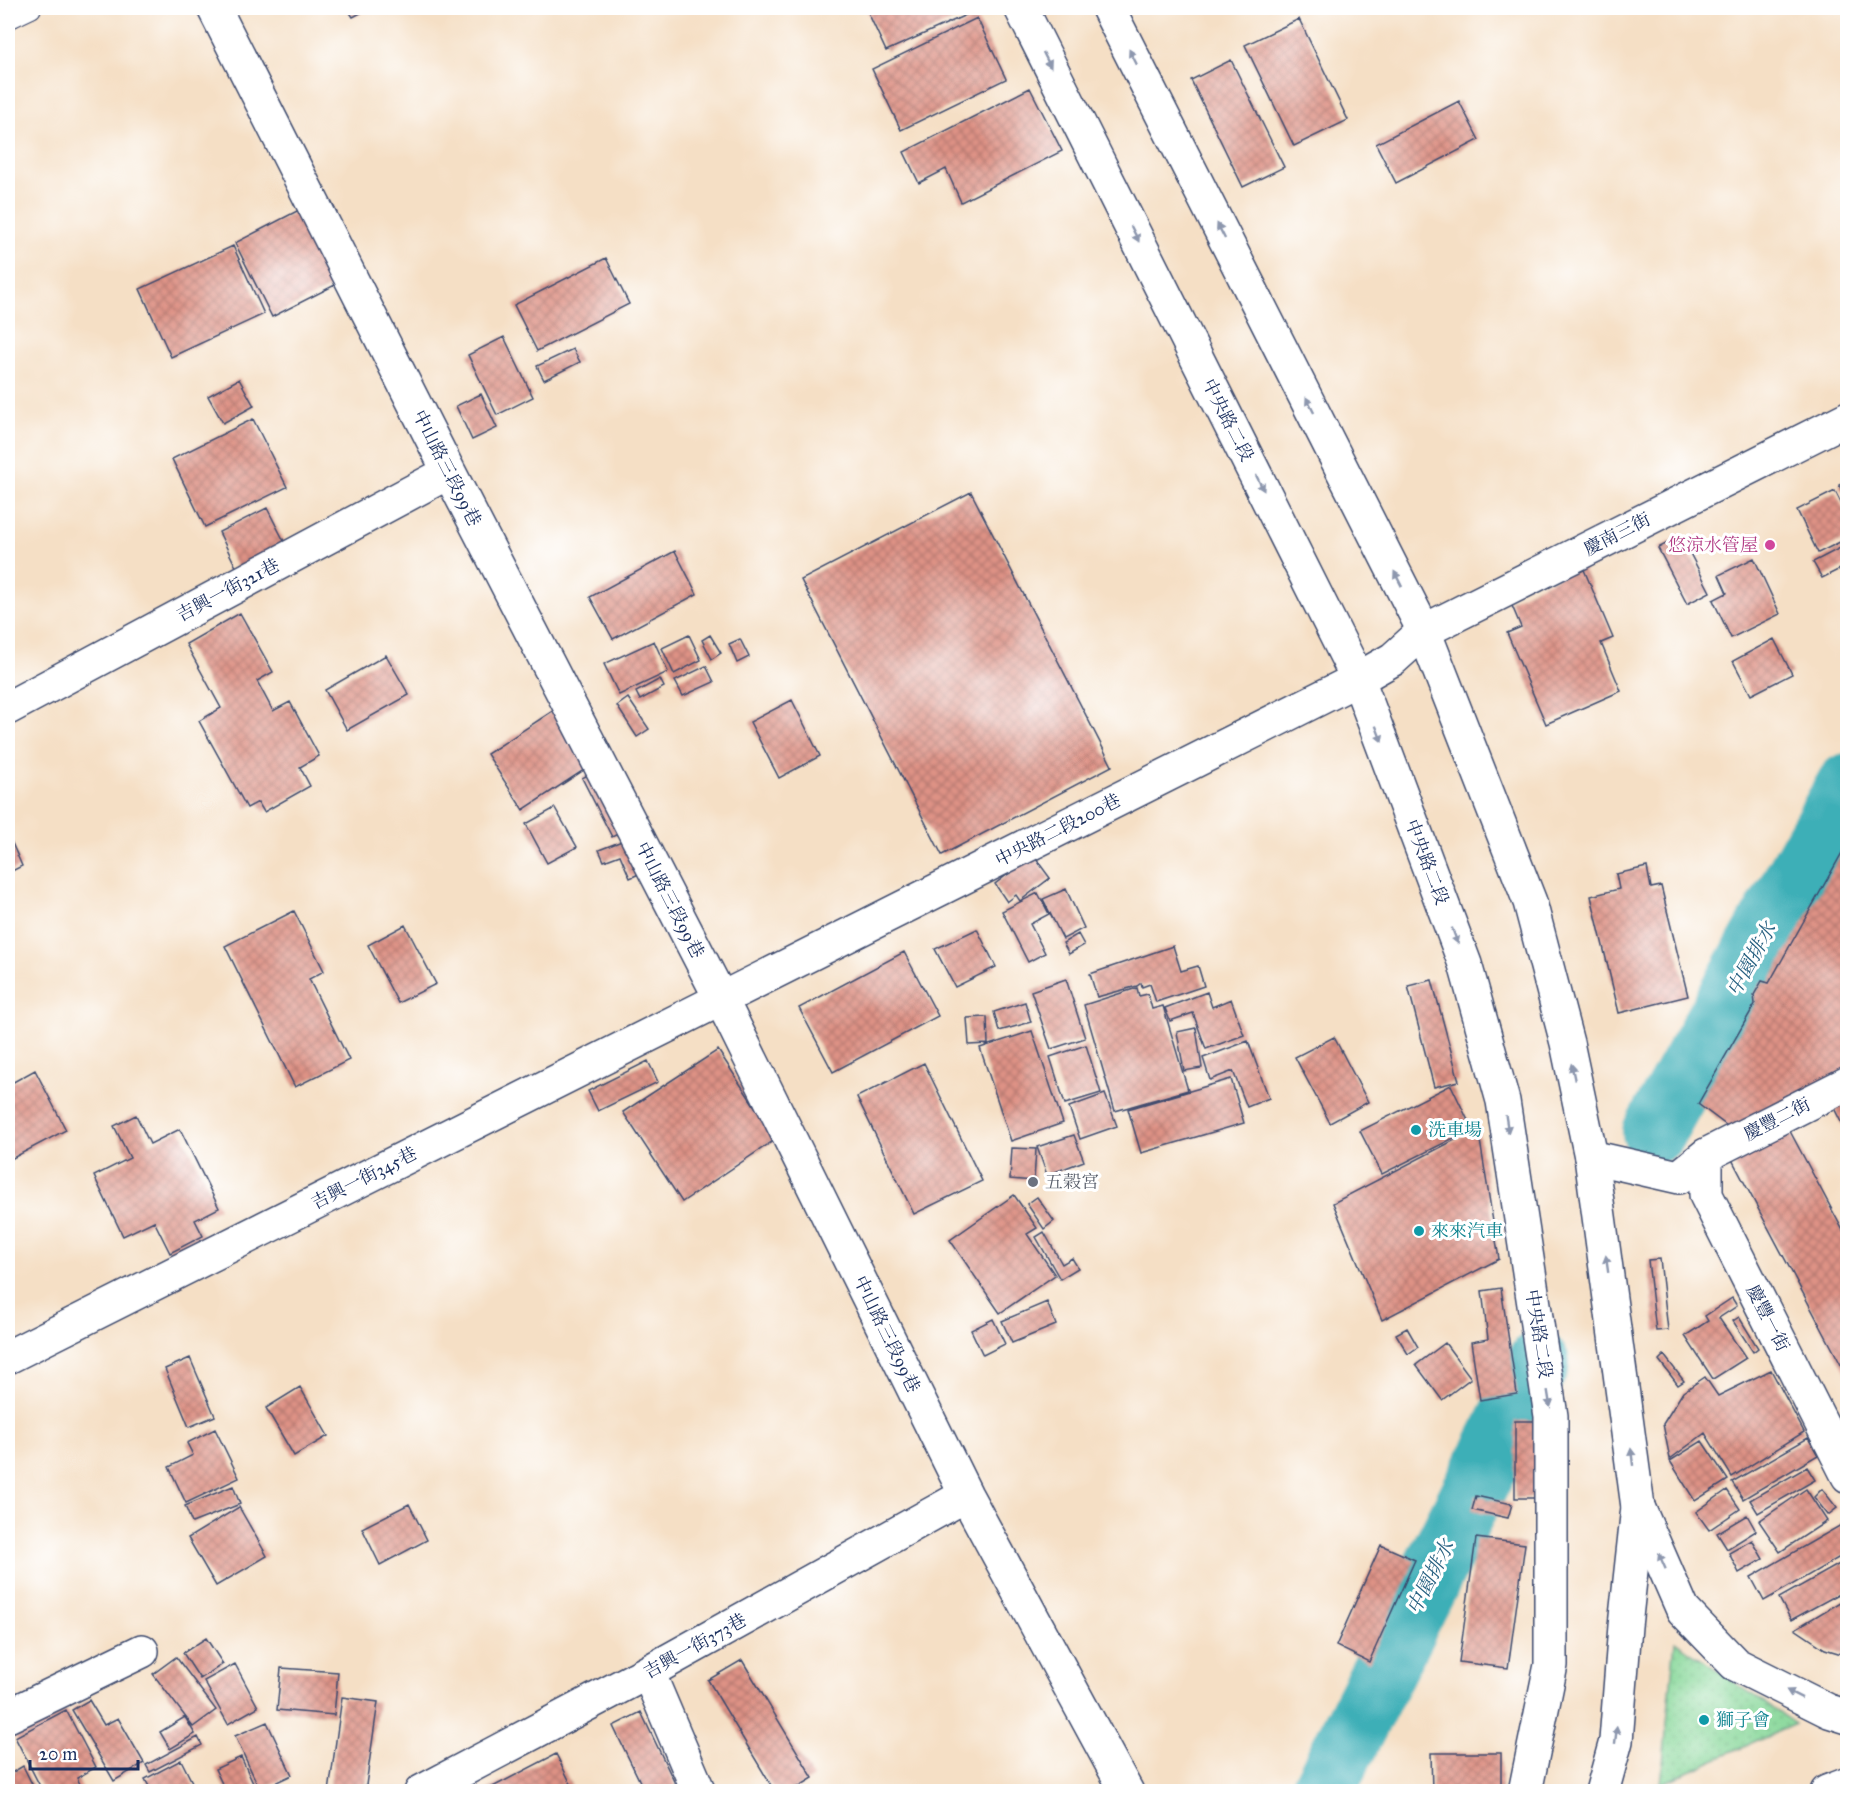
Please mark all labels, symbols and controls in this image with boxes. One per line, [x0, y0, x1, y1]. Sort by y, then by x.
one-way arrow [1129, 48, 1139, 66]
one-way arrow [1042, 51, 1052, 68]
one-way arrow [1217, 222, 1227, 240]
one-way arrow [1129, 225, 1139, 243]
street label: 中央路二段 [1198, 375, 1258, 465]
one-way arrow [1305, 396, 1314, 413]
street label: 中山路三段99巷 [408, 406, 486, 530]
one-way arrow [1255, 475, 1265, 492]
street label: 慶南三街 [1580, 508, 1654, 560]
place label: 悠涼水管屋 [1668, 534, 1758, 556]
marker: 悠涼水管屋 [1763, 538, 1777, 552]
street label: 吉興一街321巷 [173, 554, 283, 626]
one-way arrow [1393, 570, 1402, 587]
one-way arrow [1375, 725, 1384, 743]
street label: 中央路二段200巷 [992, 789, 1124, 871]
street label: 中央路二段 [1401, 816, 1453, 908]
street label: 中山路三段99巷 [631, 838, 709, 962]
water label: 中園排水 [1721, 916, 1782, 1000]
one-way arrow [1450, 927, 1460, 945]
one-way arrow [1568, 1062, 1577, 1081]
street label: 慶豐二街 [1740, 1093, 1814, 1145]
one-way arrow [1502, 1114, 1511, 1133]
place label: 洗車場 [1428, 1119, 1482, 1141]
marker: 洗車場 [1409, 1123, 1423, 1137]
street label: 吉興一街345巷 [308, 1142, 420, 1214]
place label: 五榖宮 [1045, 1171, 1099, 1193]
marker: 五榖宮 [1026, 1175, 1040, 1189]
place label: 來來汽車 [1431, 1220, 1503, 1242]
marker: 來來汽車 [1412, 1224, 1426, 1238]
one-way arrow [1602, 1254, 1611, 1273]
street label: 中山路三段99巷 [849, 1272, 925, 1396]
street label: 慶豐一街 [1742, 1281, 1794, 1355]
street label: 中央路二段 [1521, 1288, 1557, 1380]
one-way arrow [1545, 1390, 1554, 1409]
one-way arrow [1627, 1448, 1636, 1467]
water label: 中園排水 [1401, 1534, 1460, 1618]
one-way arrow [1657, 1552, 1666, 1569]
street label: 吉興一街373巷 [640, 1609, 750, 1683]
one-way arrow [1786, 1689, 1803, 1698]
place label: 獅子會 [1716, 1709, 1770, 1731]
marker: 獅子會 [1697, 1713, 1711, 1727]
one-way arrow [1611, 1725, 1621, 1744]
scale bar [30, 1733, 138, 1771]
text: 20 m [39, 1743, 77, 1765]

